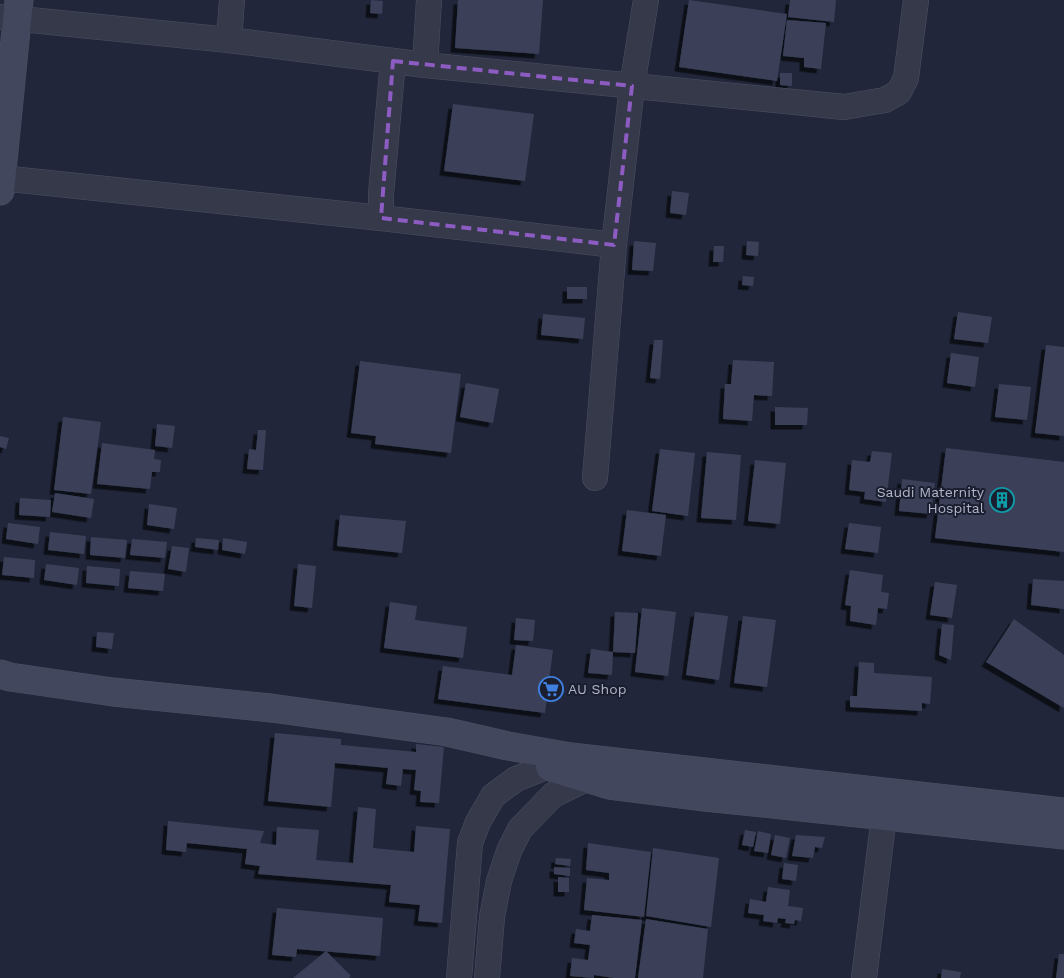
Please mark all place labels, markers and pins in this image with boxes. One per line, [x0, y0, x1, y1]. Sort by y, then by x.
place label: Saudi Maternity Hospital [877, 484, 985, 516]
building icon: Saudi Maternity Hospital [989, 487, 1015, 513]
supermarket icon: AU Shop [538, 676, 564, 702]
place label: AU Shop [568, 681, 626, 697]

